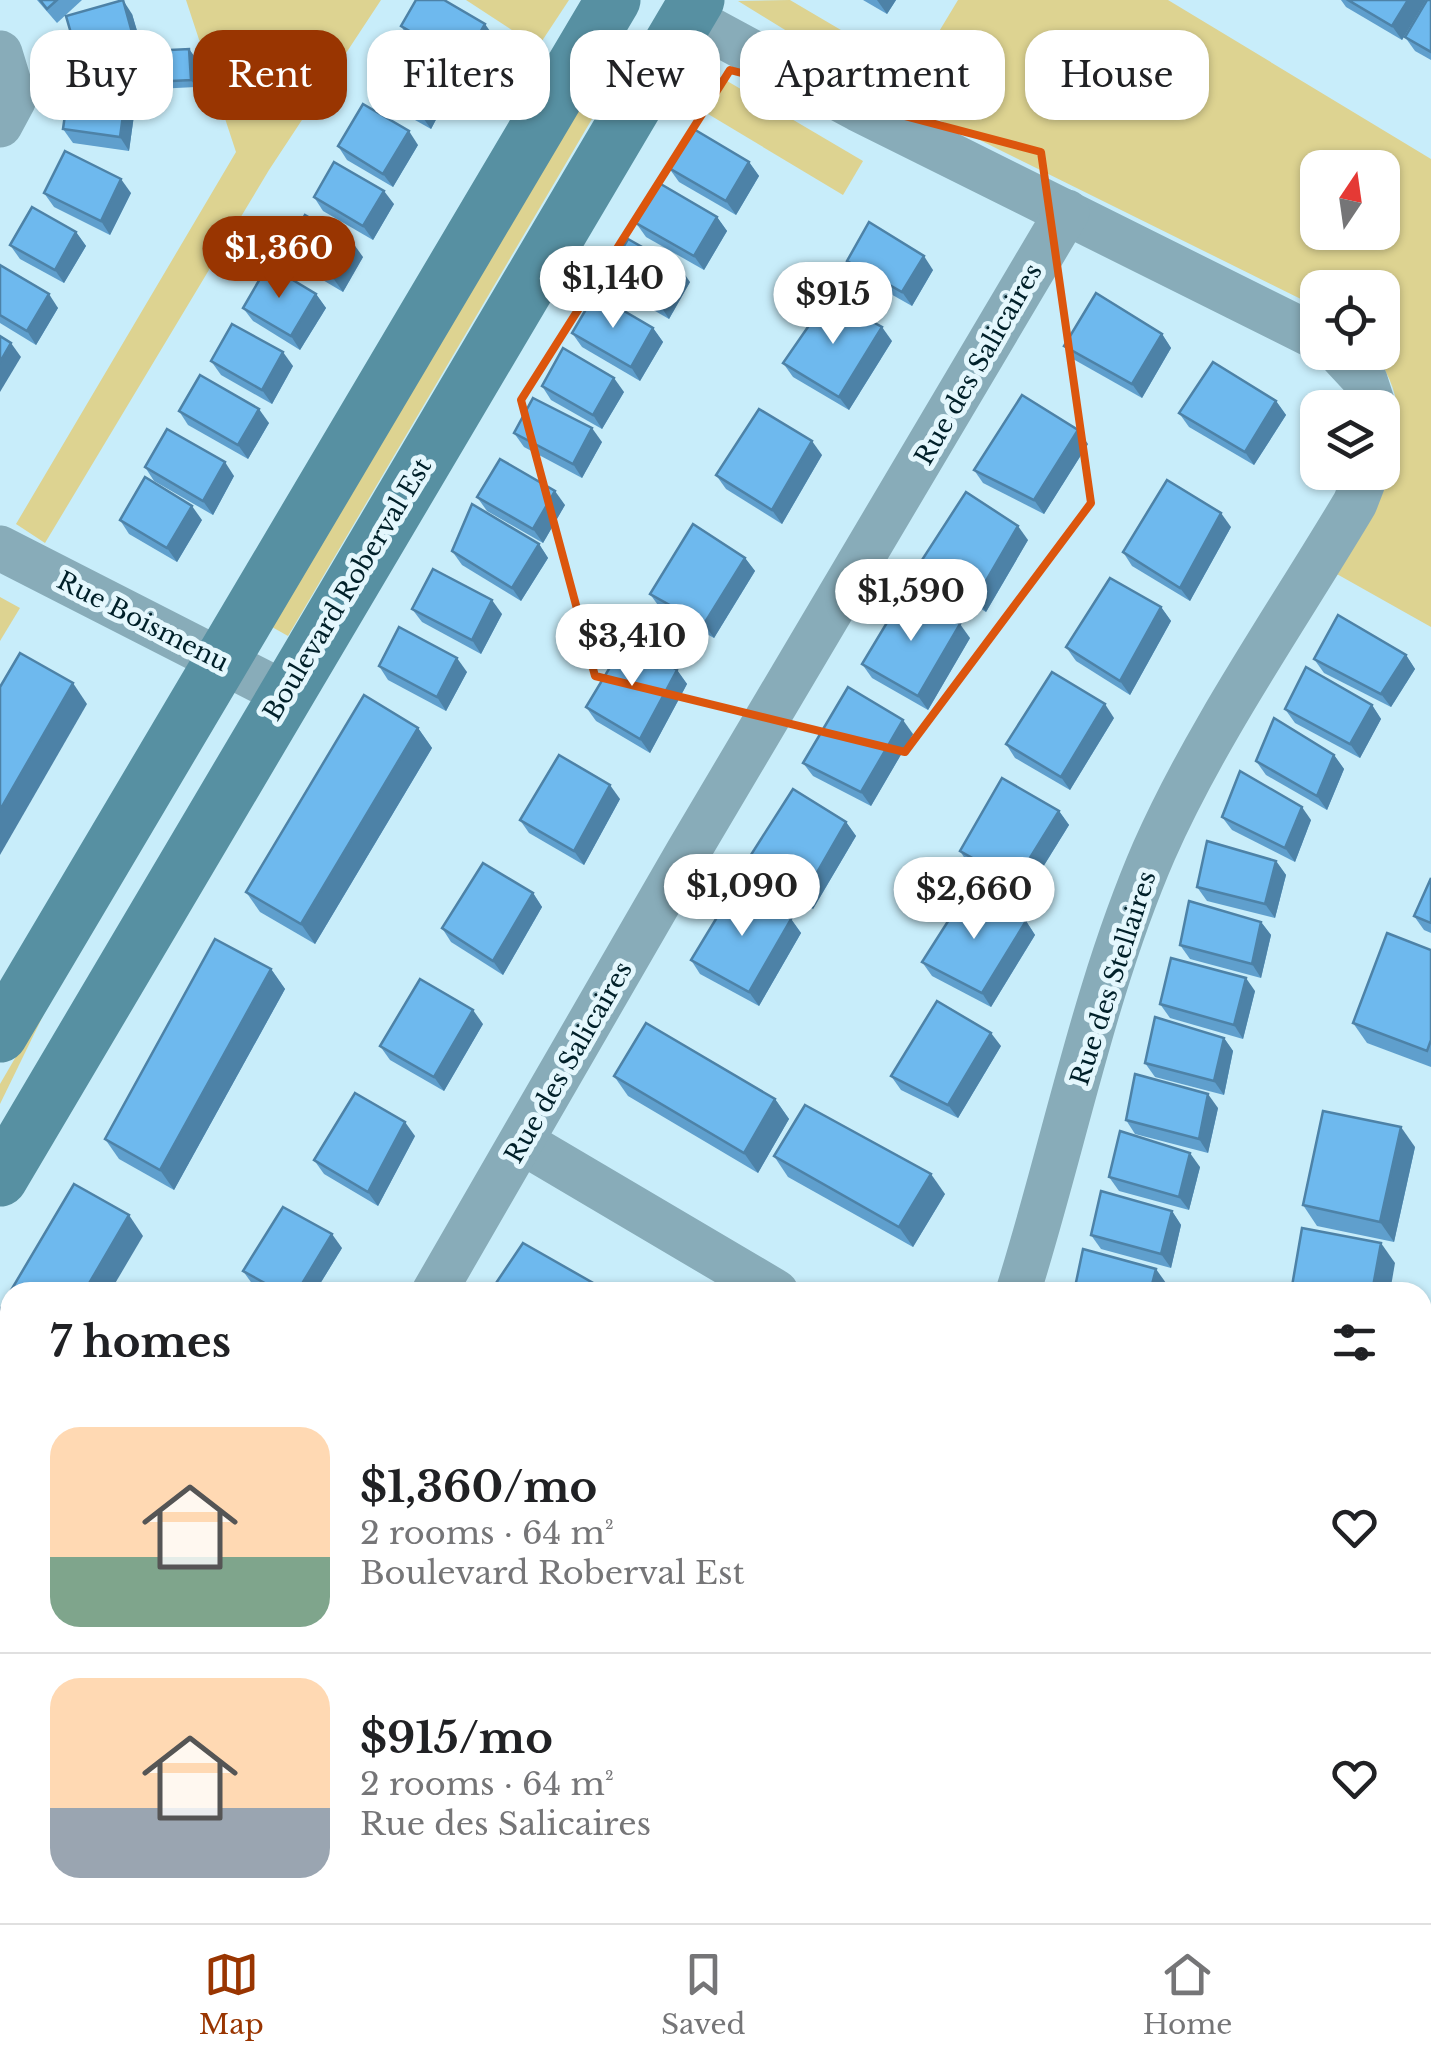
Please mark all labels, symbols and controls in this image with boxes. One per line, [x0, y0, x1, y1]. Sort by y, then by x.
chip: Buy [30, 30, 173, 120]
chip: Rent [193, 30, 347, 120]
chip: Filters [367, 30, 550, 120]
chip: New [570, 30, 720, 120]
chip: Apartment [740, 30, 1005, 120]
chip: House [1025, 30, 1209, 120]
north arrow [1300, 150, 1400, 250]
map controls [1300, 150, 1400, 490]
pin: $1,360 [198, 216, 360, 301]
text: $1,360 [224, 228, 334, 268]
pin: $1,140 [532, 246, 694, 331]
text: $1,140 [562, 258, 664, 298]
street label: Rue des Salicaires [908, 258, 1049, 470]
pin: $915 [774, 262, 892, 347]
button: locate [1300, 270, 1400, 370]
text: $915 [795, 274, 871, 314]
button: layers [1300, 390, 1400, 490]
street label: Boulevard Roberval Est [257, 452, 438, 726]
pin: $1,590 [830, 559, 992, 644]
street label: Rue Boismenu [52, 565, 234, 678]
text: $1,590 [857, 571, 965, 611]
pin: $3,410 [551, 604, 713, 689]
text: $3,410 [578, 616, 686, 656]
pin: $1,090 [661, 854, 823, 939]
pin: $2,660 [893, 857, 1055, 942]
text: $1,090 [686, 866, 798, 906]
street label: Rue des Stellaires [1064, 867, 1163, 1089]
text: $2,660 [916, 869, 1032, 909]
street label: Rue des Salicaires [498, 956, 639, 1168]
icon: filters [1327, 1315, 1382, 1370]
text: 7 homes [50, 1316, 231, 1368]
text: $1,360/mo [360, 1461, 597, 1513]
icon: home [130, 1467, 250, 1587]
icon: heart [1327, 1500, 1382, 1555]
text: 2 rooms · 64 m² [360, 1513, 614, 1553]
text: Boulevard Roberval Est [360, 1553, 745, 1593]
text: $915/mo [360, 1712, 553, 1764]
icon: home [130, 1718, 250, 1838]
icon: heart [1327, 1751, 1382, 1806]
text: 2 rooms · 64 m² [360, 1764, 614, 1804]
text: Rue des Salicaires [360, 1804, 651, 1844]
tab: Map [199, 1947, 264, 2042]
tab: Saved [661, 1947, 745, 2042]
tab: Home [1143, 1947, 1232, 2042]

